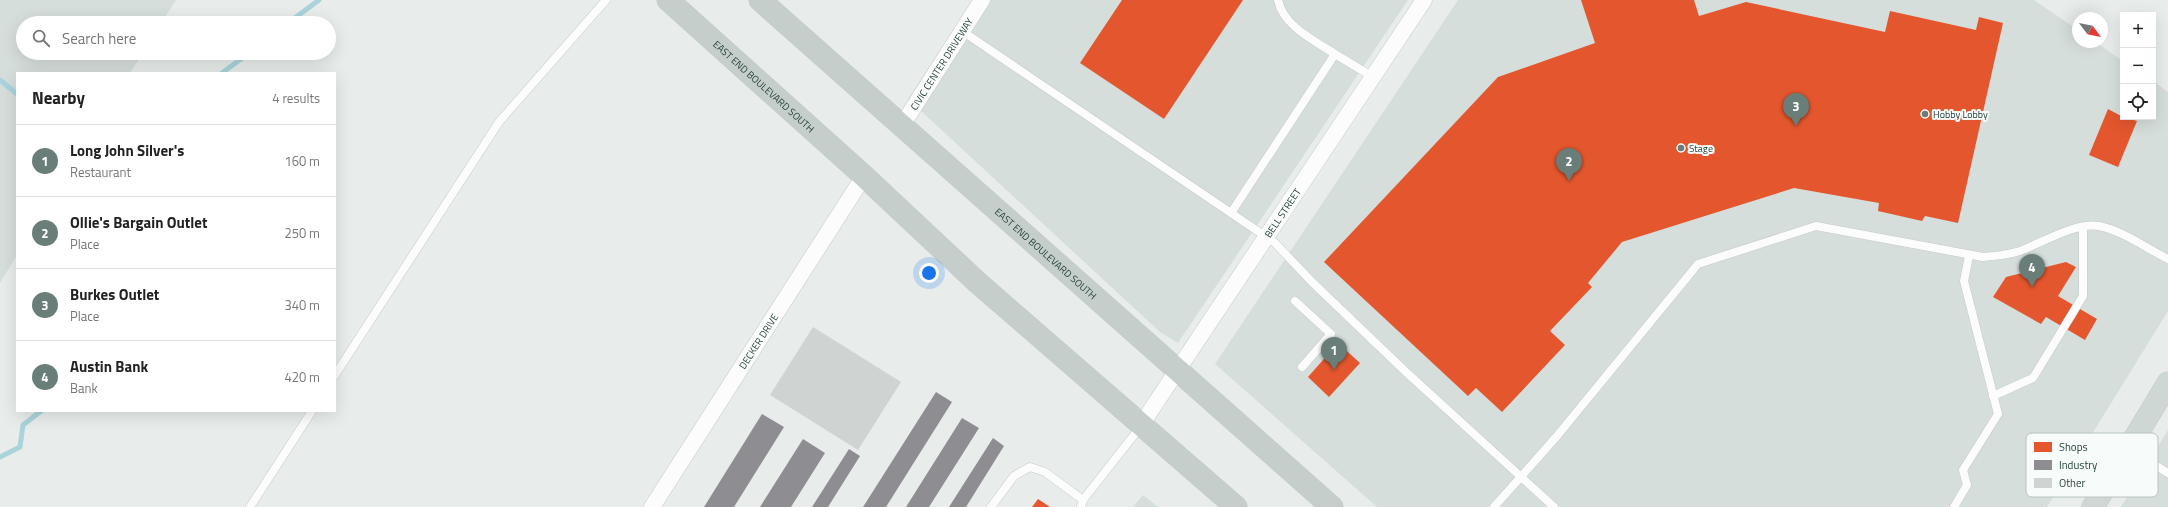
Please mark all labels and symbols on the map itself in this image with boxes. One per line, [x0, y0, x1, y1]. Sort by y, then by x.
north arrow [2072, 12, 2108, 48]
street label: CIVIC CENTER DRIVEWAY [907, 14, 977, 113]
street label: EAST END BOULEVARD SOUTH [710, 37, 818, 136]
pin: 3 [1783, 93, 1809, 126]
place label: Hobby Lobby [1933, 107, 1988, 122]
marker: Hobby Lobby [1920, 109, 1930, 119]
place label: Stage [1689, 141, 1713, 156]
marker: Stage [1676, 143, 1686, 153]
pin: 2 [1556, 148, 1582, 181]
street label: BELL STREET [1261, 185, 1305, 241]
street label: EAST END BOULEVARD SOUTH [991, 204, 1100, 303]
pin: 4 [2019, 254, 2045, 287]
your location [919, 263, 939, 283]
street label: DECKER DRIVE [735, 310, 782, 372]
pin: 1 [1321, 337, 1347, 370]
legend [2026, 433, 2158, 497]
text: Shops [2059, 439, 2088, 455]
text: Industry [2059, 457, 2098, 473]
text: Other [2059, 475, 2086, 491]

